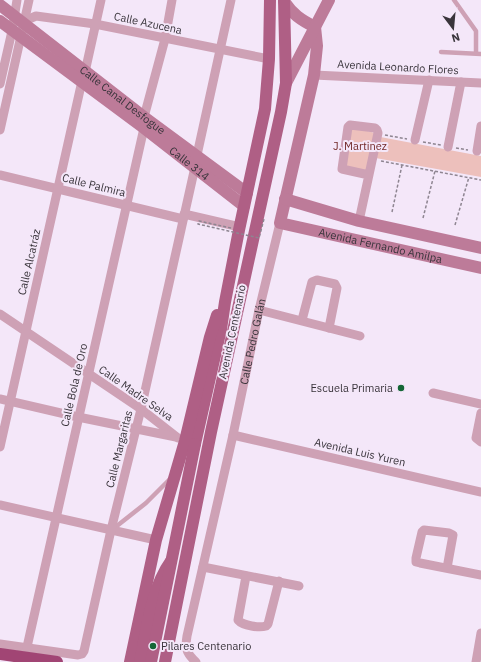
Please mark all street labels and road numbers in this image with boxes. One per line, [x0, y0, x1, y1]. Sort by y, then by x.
street label: Calle Azucena [113, 9, 184, 37]
street label: Avenida Leonardo Flores [337, 57, 459, 77]
street label: Calle Canal Desfogue [77, 63, 168, 137]
street label: Calle 314 [167, 143, 213, 184]
street label: Calle Palmira [61, 170, 127, 200]
street label: Avenida Fernando Amilpa [317, 225, 444, 266]
street label: Calle Alcatráz [15, 228, 43, 296]
street label: Avenida Centenario [215, 284, 249, 380]
street label: Calle Pedro Galán [237, 297, 269, 386]
street label: Calle Bola de Oro [58, 342, 90, 428]
street label: Calle Madre Selva [96, 362, 176, 424]
street label: Calle Margaritas [103, 409, 135, 489]
street label: Avenida Luis Yuren [313, 435, 407, 469]

